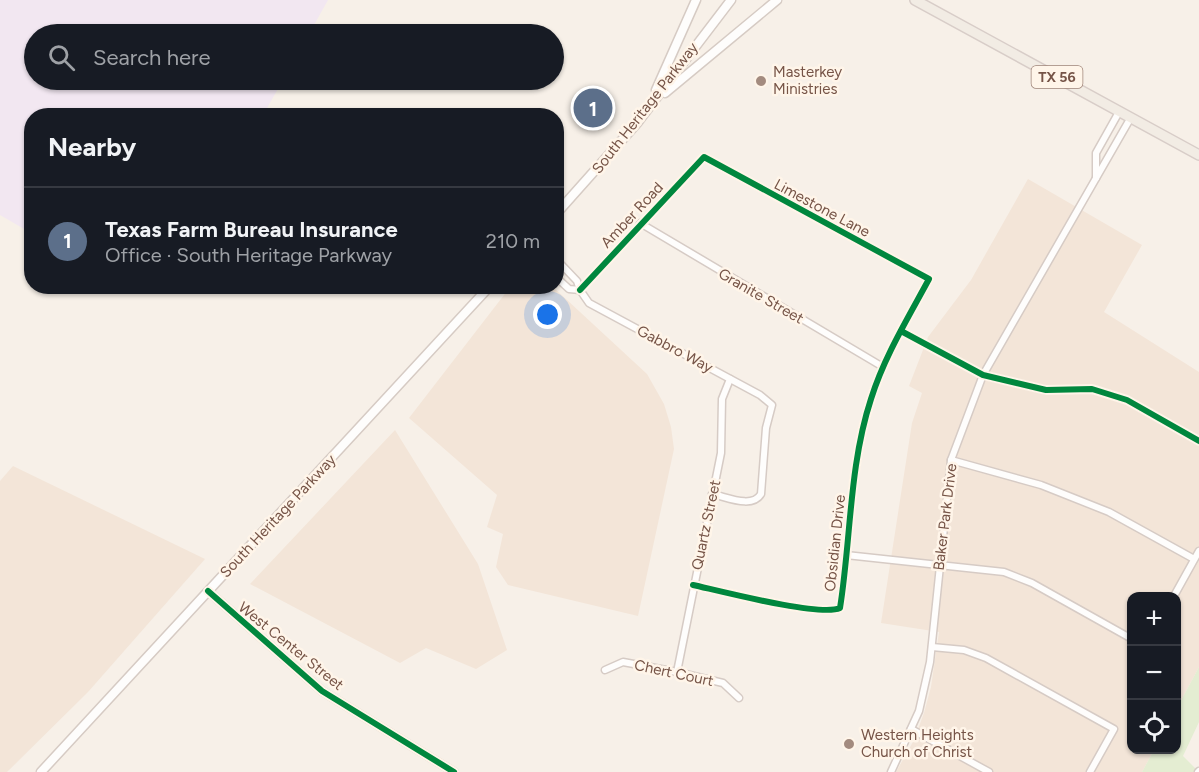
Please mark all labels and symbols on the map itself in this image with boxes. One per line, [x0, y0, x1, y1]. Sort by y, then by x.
street label: South Heritage Parkway [588, 39, 702, 177]
place label: Masterkey Ministries [773, 63, 842, 98]
road number: TX 56 [1032, 66, 1082, 88]
marker: Masterkey Ministries [754, 74, 768, 88]
pin: 1 [574, 86, 612, 130]
street label: Limestone Lane [771, 175, 873, 241]
street label: Amber Road [597, 178, 667, 252]
street label: Granite Street [715, 264, 807, 328]
your location [533, 300, 562, 329]
street label: Gabbro Way [634, 321, 716, 377]
street label: South Heritage Parkway [216, 451, 340, 581]
street label: Baker Park Drive [929, 462, 961, 572]
street label: Quartz Street [688, 478, 724, 572]
street label: Obsidian Drive [821, 494, 849, 592]
street label: West Center Street [235, 598, 348, 694]
street label: Chert Court [633, 656, 716, 690]
place label: Western Heights Church of Christ [861, 726, 974, 761]
marker: Western Heights Church of Christ [842, 737, 856, 751]

